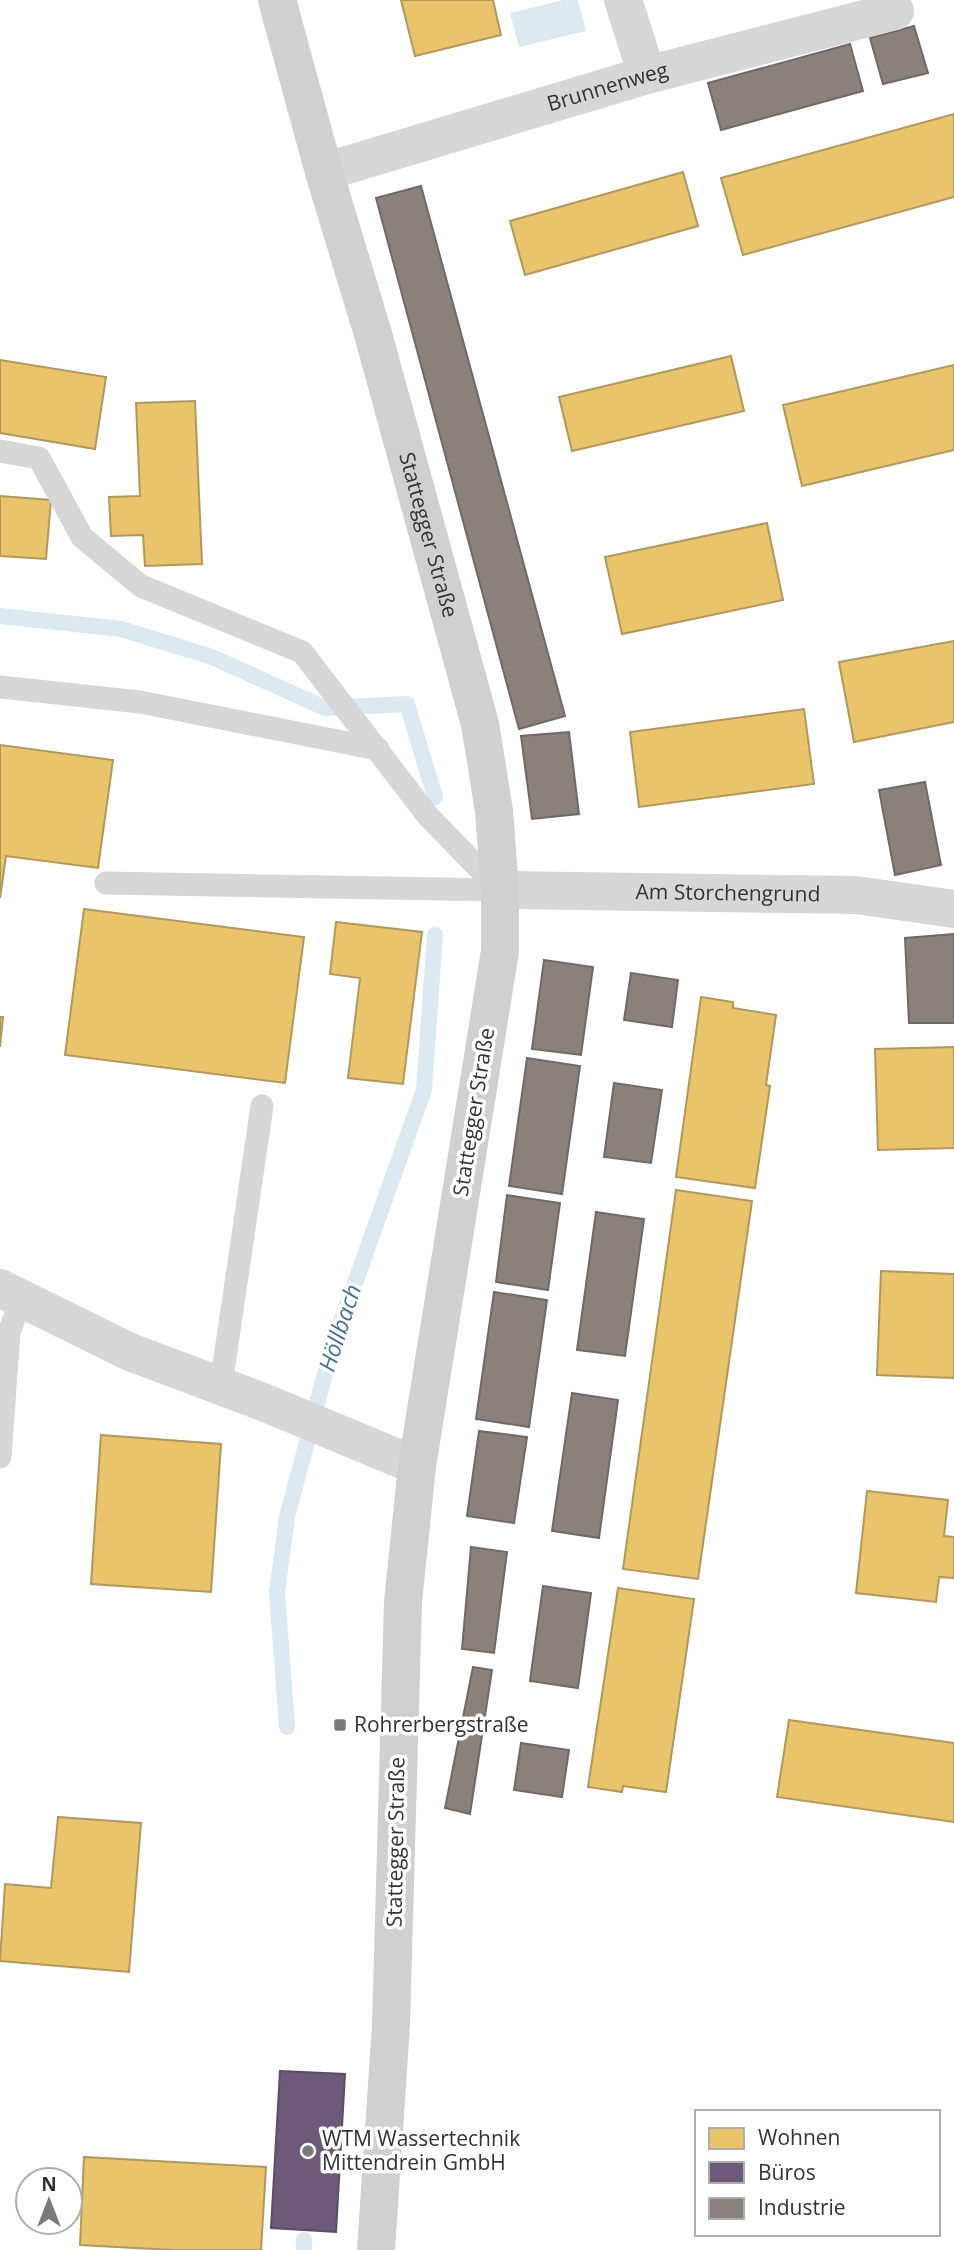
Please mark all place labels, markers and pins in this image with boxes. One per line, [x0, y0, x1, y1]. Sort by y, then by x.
place label: Rohrerbergstraße [354, 1710, 529, 1738]
marker: Rohrerbergstraße [332, 1717, 348, 1733]
place label: WTM Wassertechnik Mittendrein GmbH [322, 2124, 520, 2176]
marker: WTM Wassertechnik Mittendrein GmbH [300, 2143, 316, 2159]

